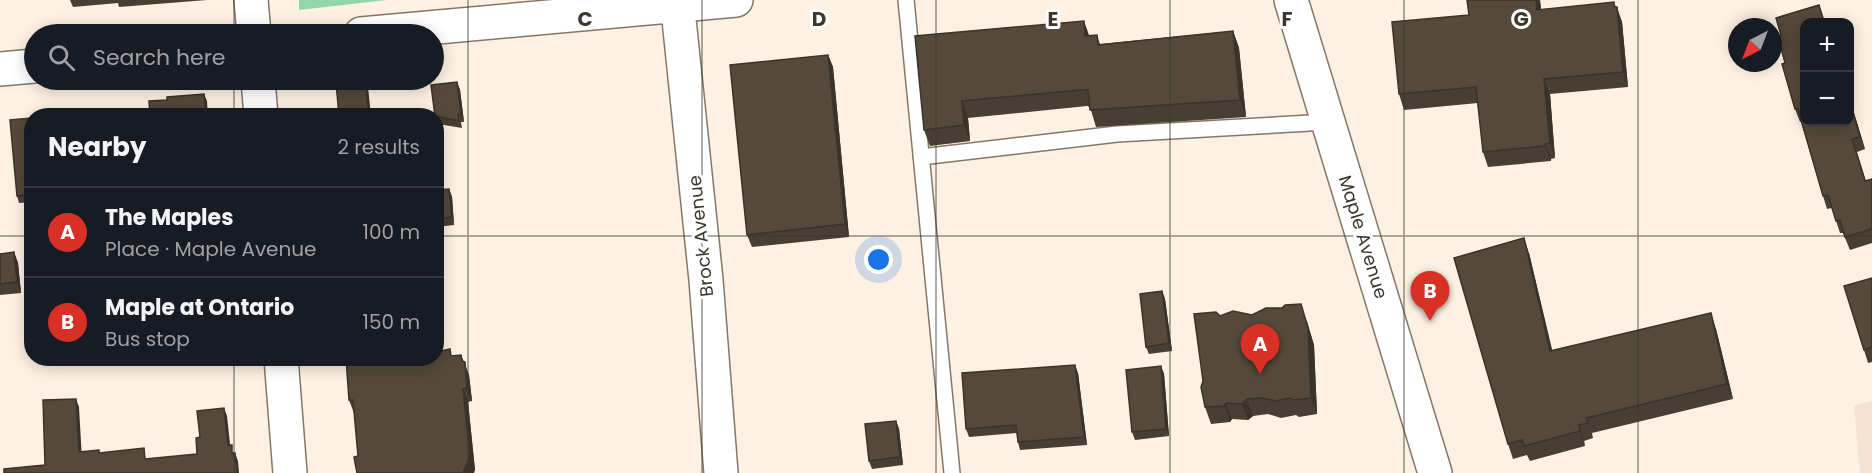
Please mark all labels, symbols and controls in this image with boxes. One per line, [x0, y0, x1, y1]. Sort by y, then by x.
text: C [577, 5, 593, 33]
text: D [812, 5, 826, 33]
text: E [1048, 5, 1058, 33]
text: F [1282, 5, 1293, 33]
text: G [1513, 5, 1529, 33]
north arrow [1728, 18, 1782, 72]
map controls [1800, 18, 1854, 126]
button: + [1800, 18, 1854, 72]
search box [24, 24, 444, 90]
icon: search [45, 41, 78, 74]
text: Search here [93, 42, 226, 73]
button: − [1800, 72, 1854, 126]
text: Nearby [48, 129, 146, 165]
text: 2 results [337, 133, 420, 161]
street label: Maple Avenue [1333, 172, 1394, 302]
street label: Brock Avenue [682, 174, 719, 298]
text: The Maples [105, 202, 233, 233]
text: A [60, 218, 75, 246]
text: 100 m [363, 218, 420, 246]
text: Place · Maple Avenue [105, 235, 317, 263]
your location [864, 245, 893, 274]
pin: B [1410, 272, 1450, 321]
text: Maple at Ontario [105, 292, 294, 323]
text: B [61, 308, 74, 336]
text: 150 m [363, 308, 420, 336]
pin: A [1240, 324, 1280, 374]
text: Bus stop [105, 325, 190, 353]

